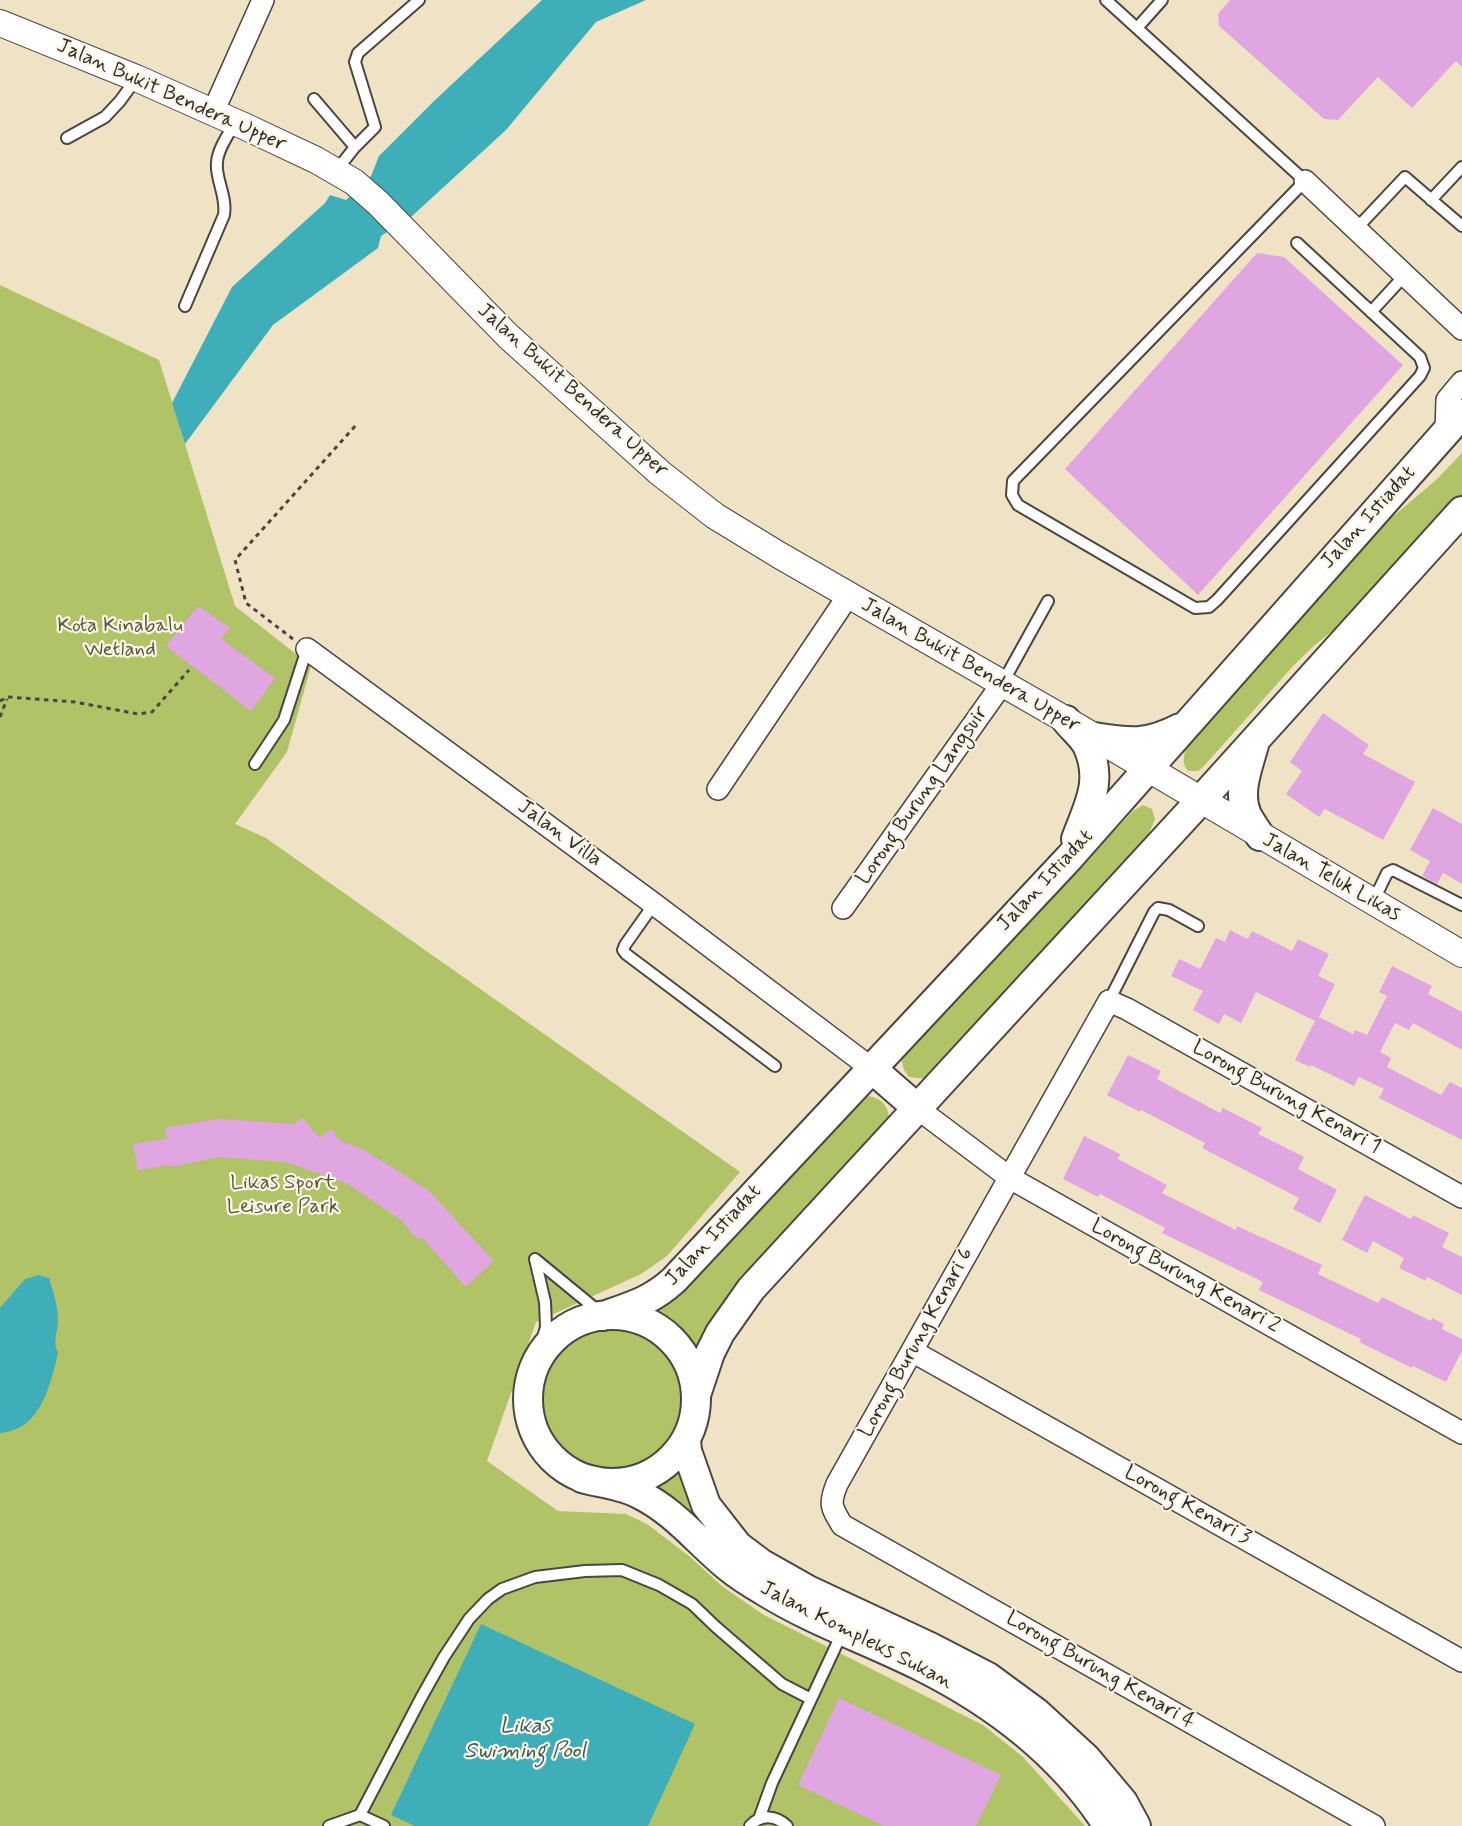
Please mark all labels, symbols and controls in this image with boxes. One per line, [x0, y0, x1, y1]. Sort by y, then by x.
street label: Jalan Bukit Bendera Upper [52, 34, 290, 158]
street label: Jalan Bukit Bendera Upper [471, 299, 673, 483]
street label: Jalan Istiadat [1316, 461, 1422, 575]
street label: Jalan Bukit Bendera Upper [856, 593, 1084, 739]
park label: Kota Kinabalu Wetland [57, 614, 183, 664]
street label: Lorong Burung Langsuir [852, 702, 994, 890]
street label: Jalan Villa [512, 795, 606, 873]
street label: Jalan Istiadat [992, 825, 1100, 937]
street label: Jalan Teluk Likas [1257, 828, 1405, 928]
street label: Lorong Burung Kenari 1 [1187, 1036, 1385, 1160]
park label: Likas Sport Leisure Park [227, 1171, 339, 1221]
street label: Jalan Istiadat [660, 1180, 768, 1292]
street label: Lorong Burung Kenari 2 [1086, 1214, 1284, 1340]
street label: Lorong Burung Kenari 6 [854, 1244, 980, 1442]
street label: Lorong Kenari 3 [1119, 1461, 1255, 1551]
street label: Jalan Kompleks Sukan [755, 1576, 957, 1696]
street label: Lorong Burung Kenari 4 [1001, 1606, 1199, 1736]
water label: Likas Swiming Pool [464, 1714, 586, 1766]

